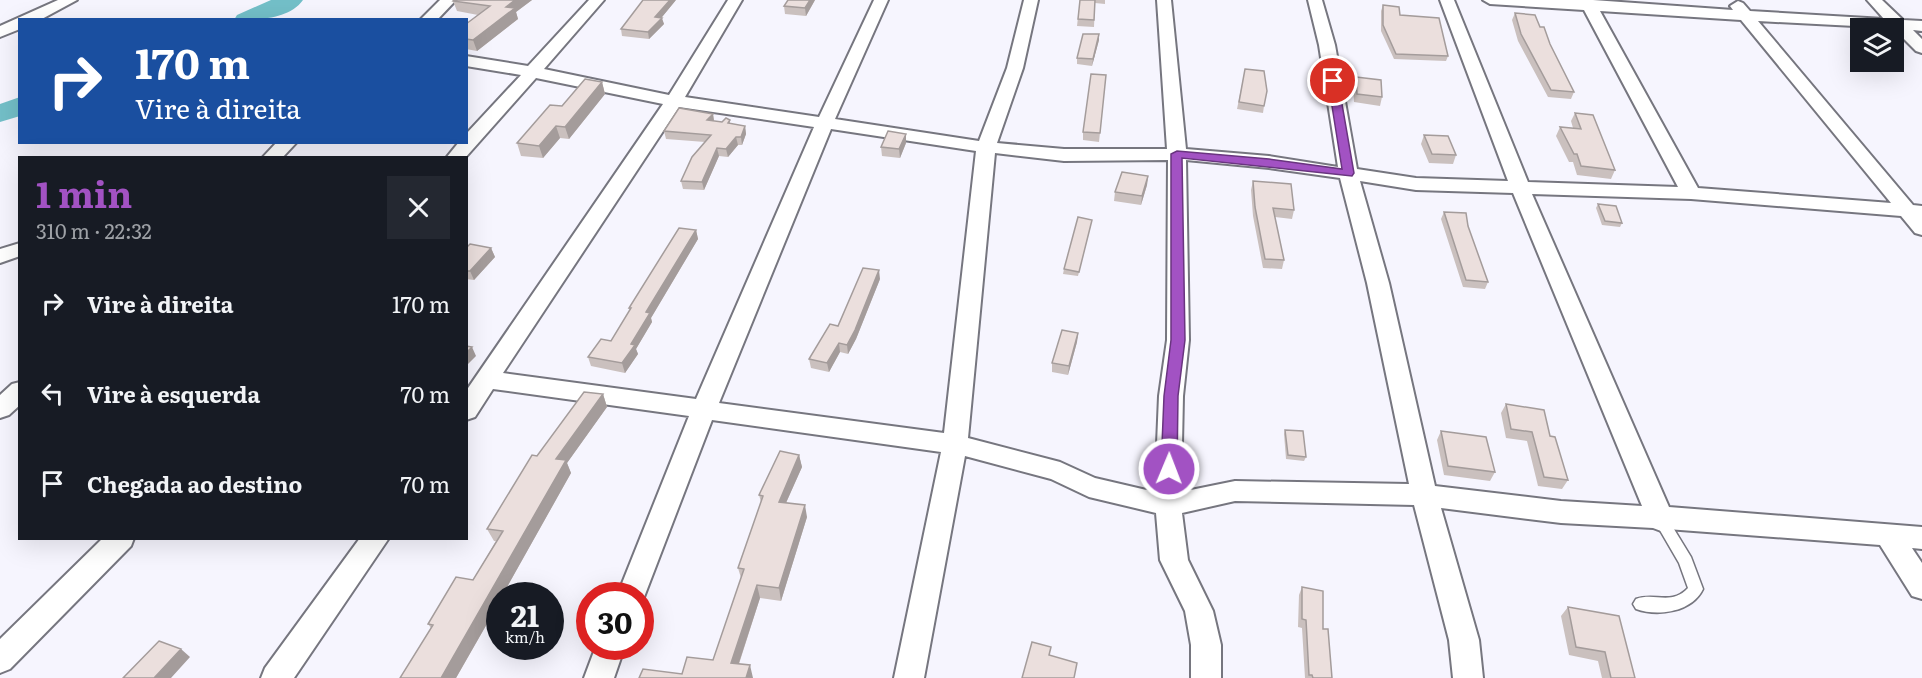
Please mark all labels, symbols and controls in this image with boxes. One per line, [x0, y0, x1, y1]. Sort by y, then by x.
map controls [1850, 18, 1904, 72]
button: layers [1850, 18, 1904, 72]
text: 170 m [135, 30, 250, 92]
icon: right [36, 42, 114, 120]
pin [1307, 55, 1358, 106]
icon: arrive [1316, 64, 1349, 97]
text: Vire à direita [135, 87, 301, 127]
text: 1 min [36, 166, 132, 219]
button: close [387, 176, 450, 239]
text: 310 m · 22:32 [36, 215, 152, 245]
icon: right [36, 287, 69, 320]
text: Vire à direita [87, 287, 234, 320]
text: 170 m [392, 287, 450, 320]
icon: left [36, 377, 69, 410]
text: Vire à esquerda [87, 377, 260, 410]
text: 70 m [400, 377, 450, 410]
position arrow [1137, 437, 1201, 501]
icon: arrive [36, 467, 69, 500]
text: Chegada ao destino [87, 467, 302, 500]
text: 70 m [400, 467, 450, 500]
speed limit sign: 30 [576, 582, 654, 660]
text: 21 [511, 592, 539, 636]
text: km/h [505, 625, 545, 648]

